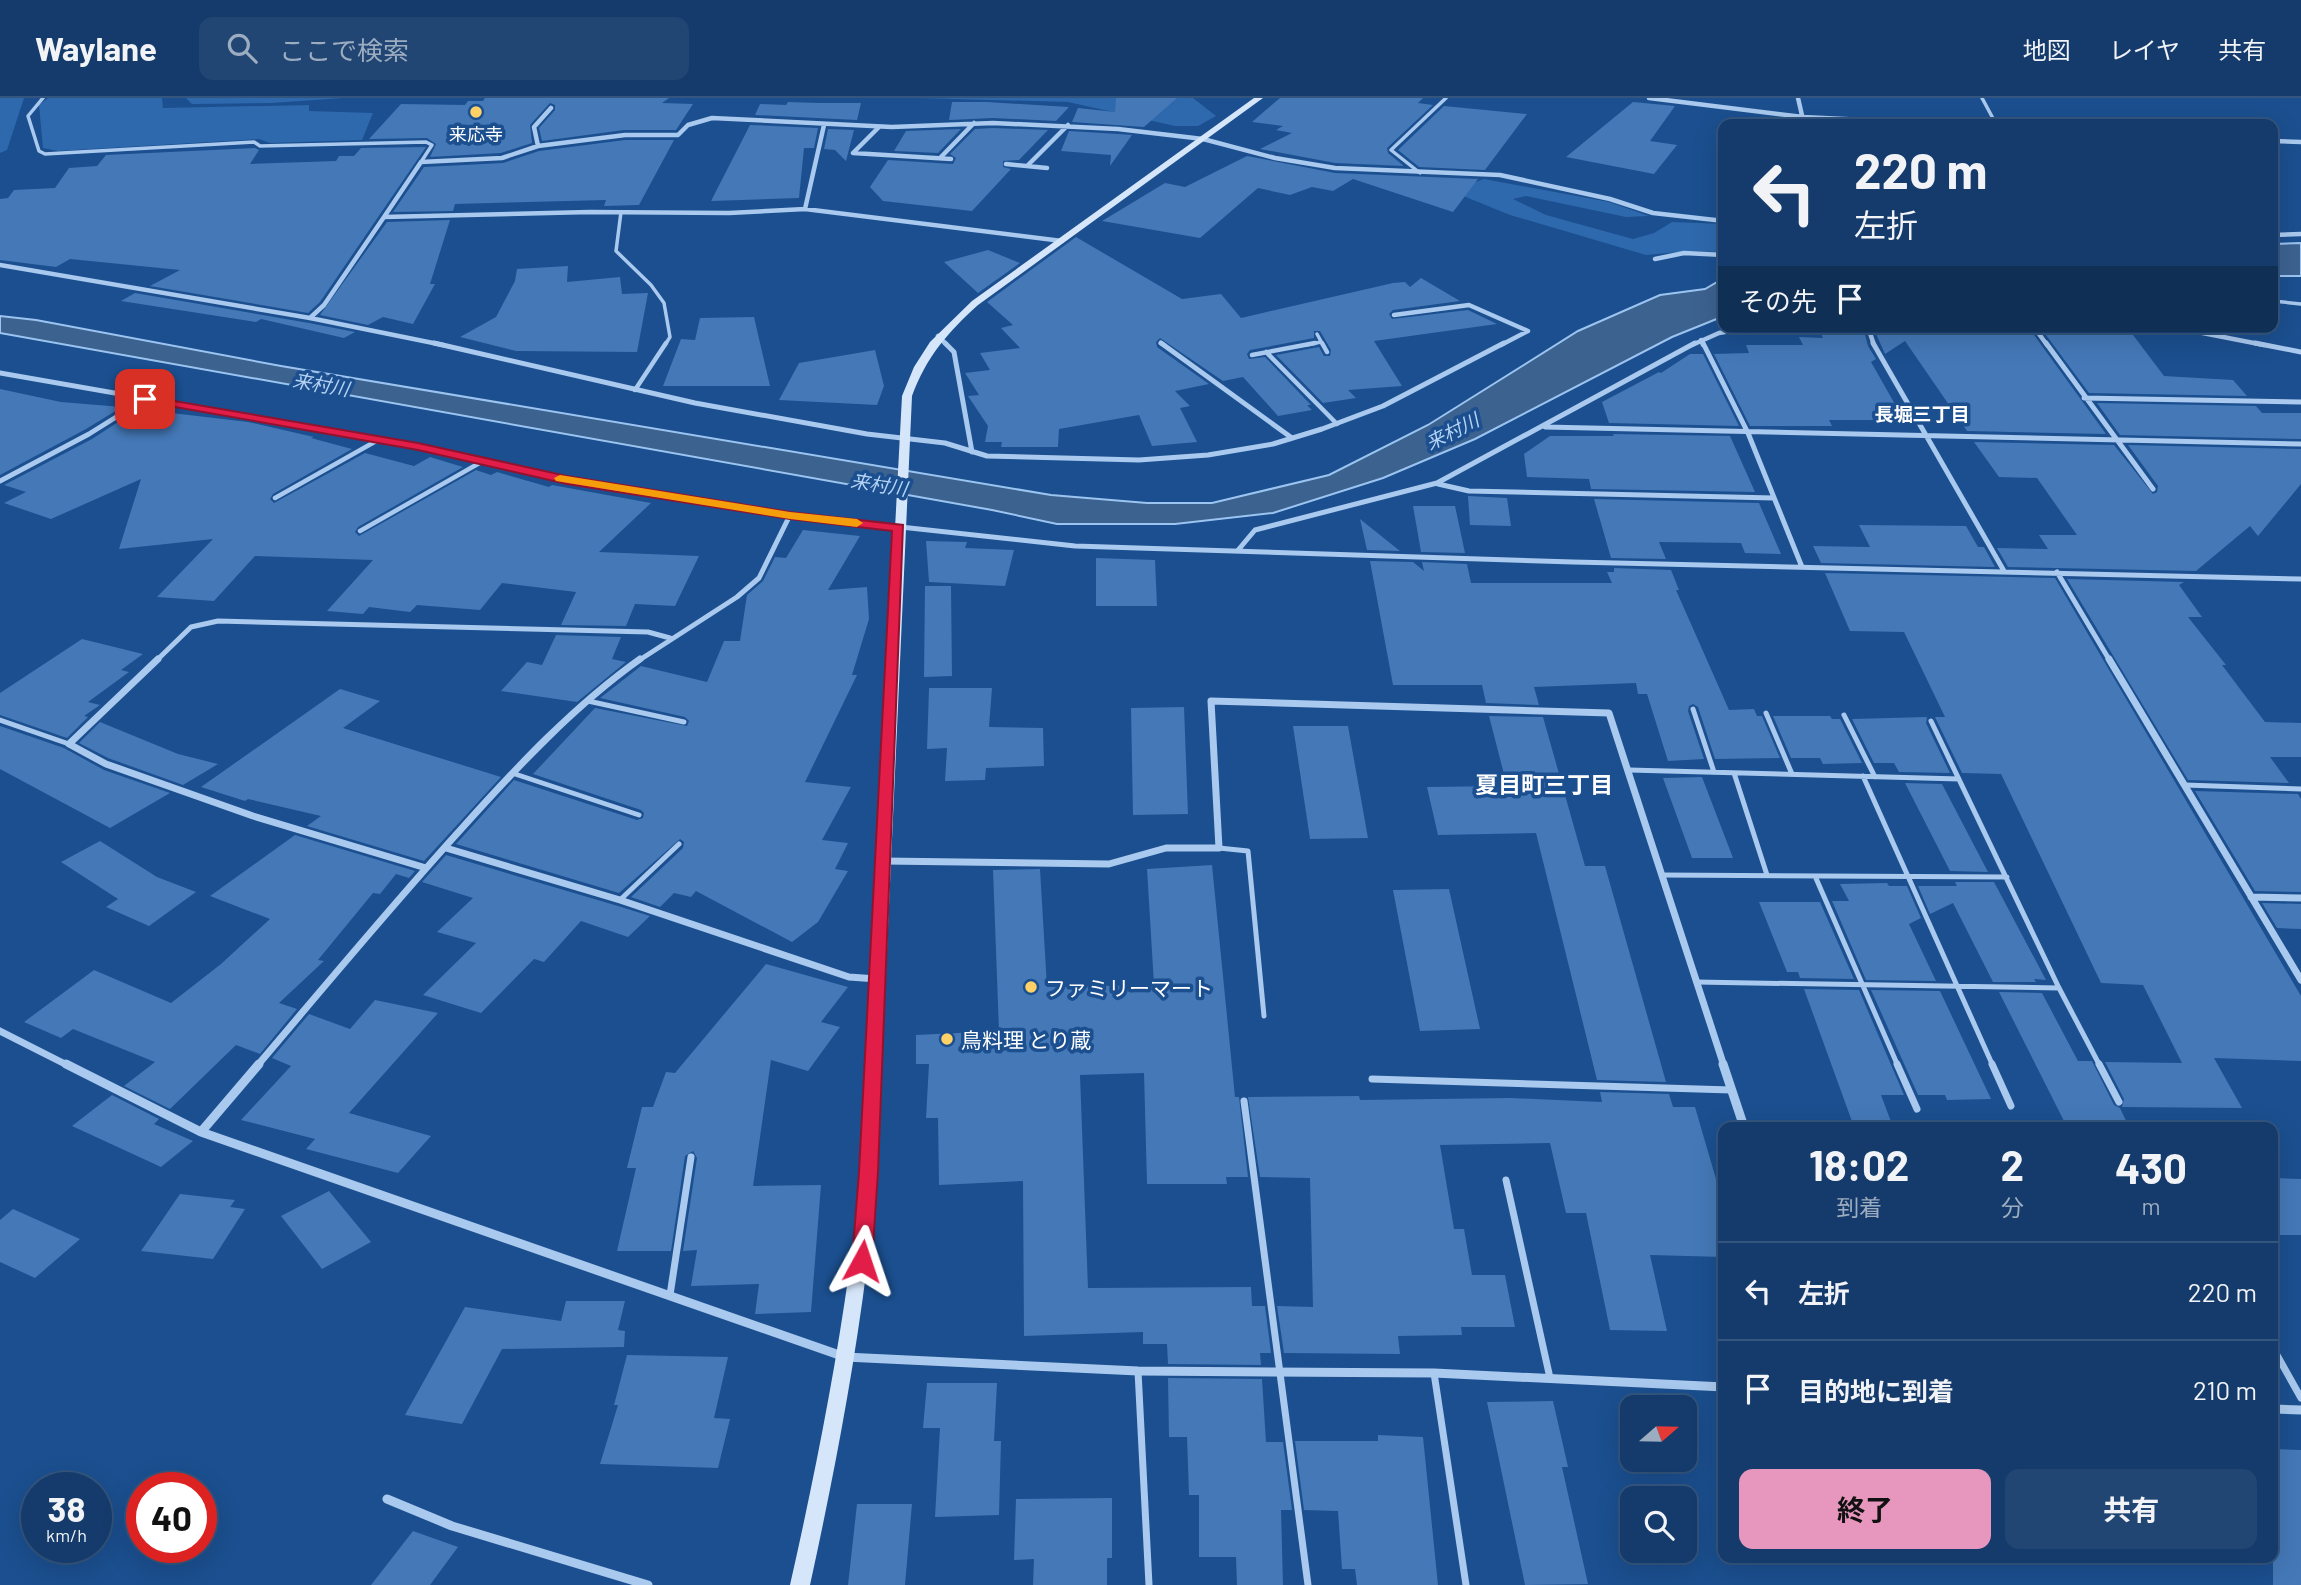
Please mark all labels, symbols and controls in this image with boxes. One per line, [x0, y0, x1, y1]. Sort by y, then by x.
search box [199, 17, 689, 80]
text: Waylane [35, 28, 157, 68]
icon: search [223, 29, 261, 67]
text: ここで検索 [279, 34, 409, 65]
text: 地図 [2023, 35, 2071, 64]
text: レイヤ [2109, 35, 2180, 64]
text: 共有 [2218, 35, 2266, 64]
marker: 来応寺 [468, 104, 484, 120]
place label: 来応寺 [449, 123, 503, 145]
text: 220 m [1854, 140, 1988, 199]
icon: left [1739, 147, 1830, 238]
text: 左折 [1854, 205, 1918, 243]
icon: arrive [1831, 280, 1869, 318]
text: その先 [1739, 285, 1817, 316]
water label: 来村川 [291, 368, 353, 401]
pin [115, 369, 175, 429]
icon: arrive [126, 380, 164, 418]
district label: 長堀三丁目 [1874, 402, 1970, 425]
water label: 来村川 [1421, 407, 1484, 454]
water label: 来村川 [849, 468, 911, 500]
district label: 夏目町三丁目 [1475, 770, 1613, 798]
place label: ファミリーマート [1045, 975, 1213, 1000]
marker: ファミリーマート [1023, 979, 1039, 995]
place label: 鳥料理 とり蔵 [961, 1027, 1091, 1052]
marker: 鳥料理 とり蔵 [939, 1031, 955, 1047]
text: 18:02 [1809, 1139, 1909, 1189]
text: 2 [2000, 1139, 2024, 1189]
text: 430 [2115, 1142, 2187, 1192]
text: m [2141, 1192, 2160, 1220]
text: 到着 [1836, 1193, 1882, 1221]
text: 分 [2001, 1193, 2024, 1221]
position arrow [825, 1224, 899, 1298]
icon: left [1739, 1272, 1777, 1310]
text: 220 m [2188, 1276, 2257, 1307]
text: 左折 [1798, 1277, 1850, 1308]
icon: arrive [1739, 1370, 1777, 1408]
text: 210 m [2193, 1374, 2257, 1405]
text: 目的地に到着 [1798, 1375, 1954, 1406]
north arrow [1620, 1395, 1698, 1472]
map controls [1620, 1395, 1697, 1563]
button: 終了 [1739, 1469, 1991, 1549]
button: 共有 [2005, 1469, 2257, 1549]
speed limit sign: 40 [126, 1472, 217, 1563]
button: search [1620, 1486, 1697, 1563]
text: 38 [48, 1487, 85, 1529]
text: km/h [46, 1524, 87, 1546]

